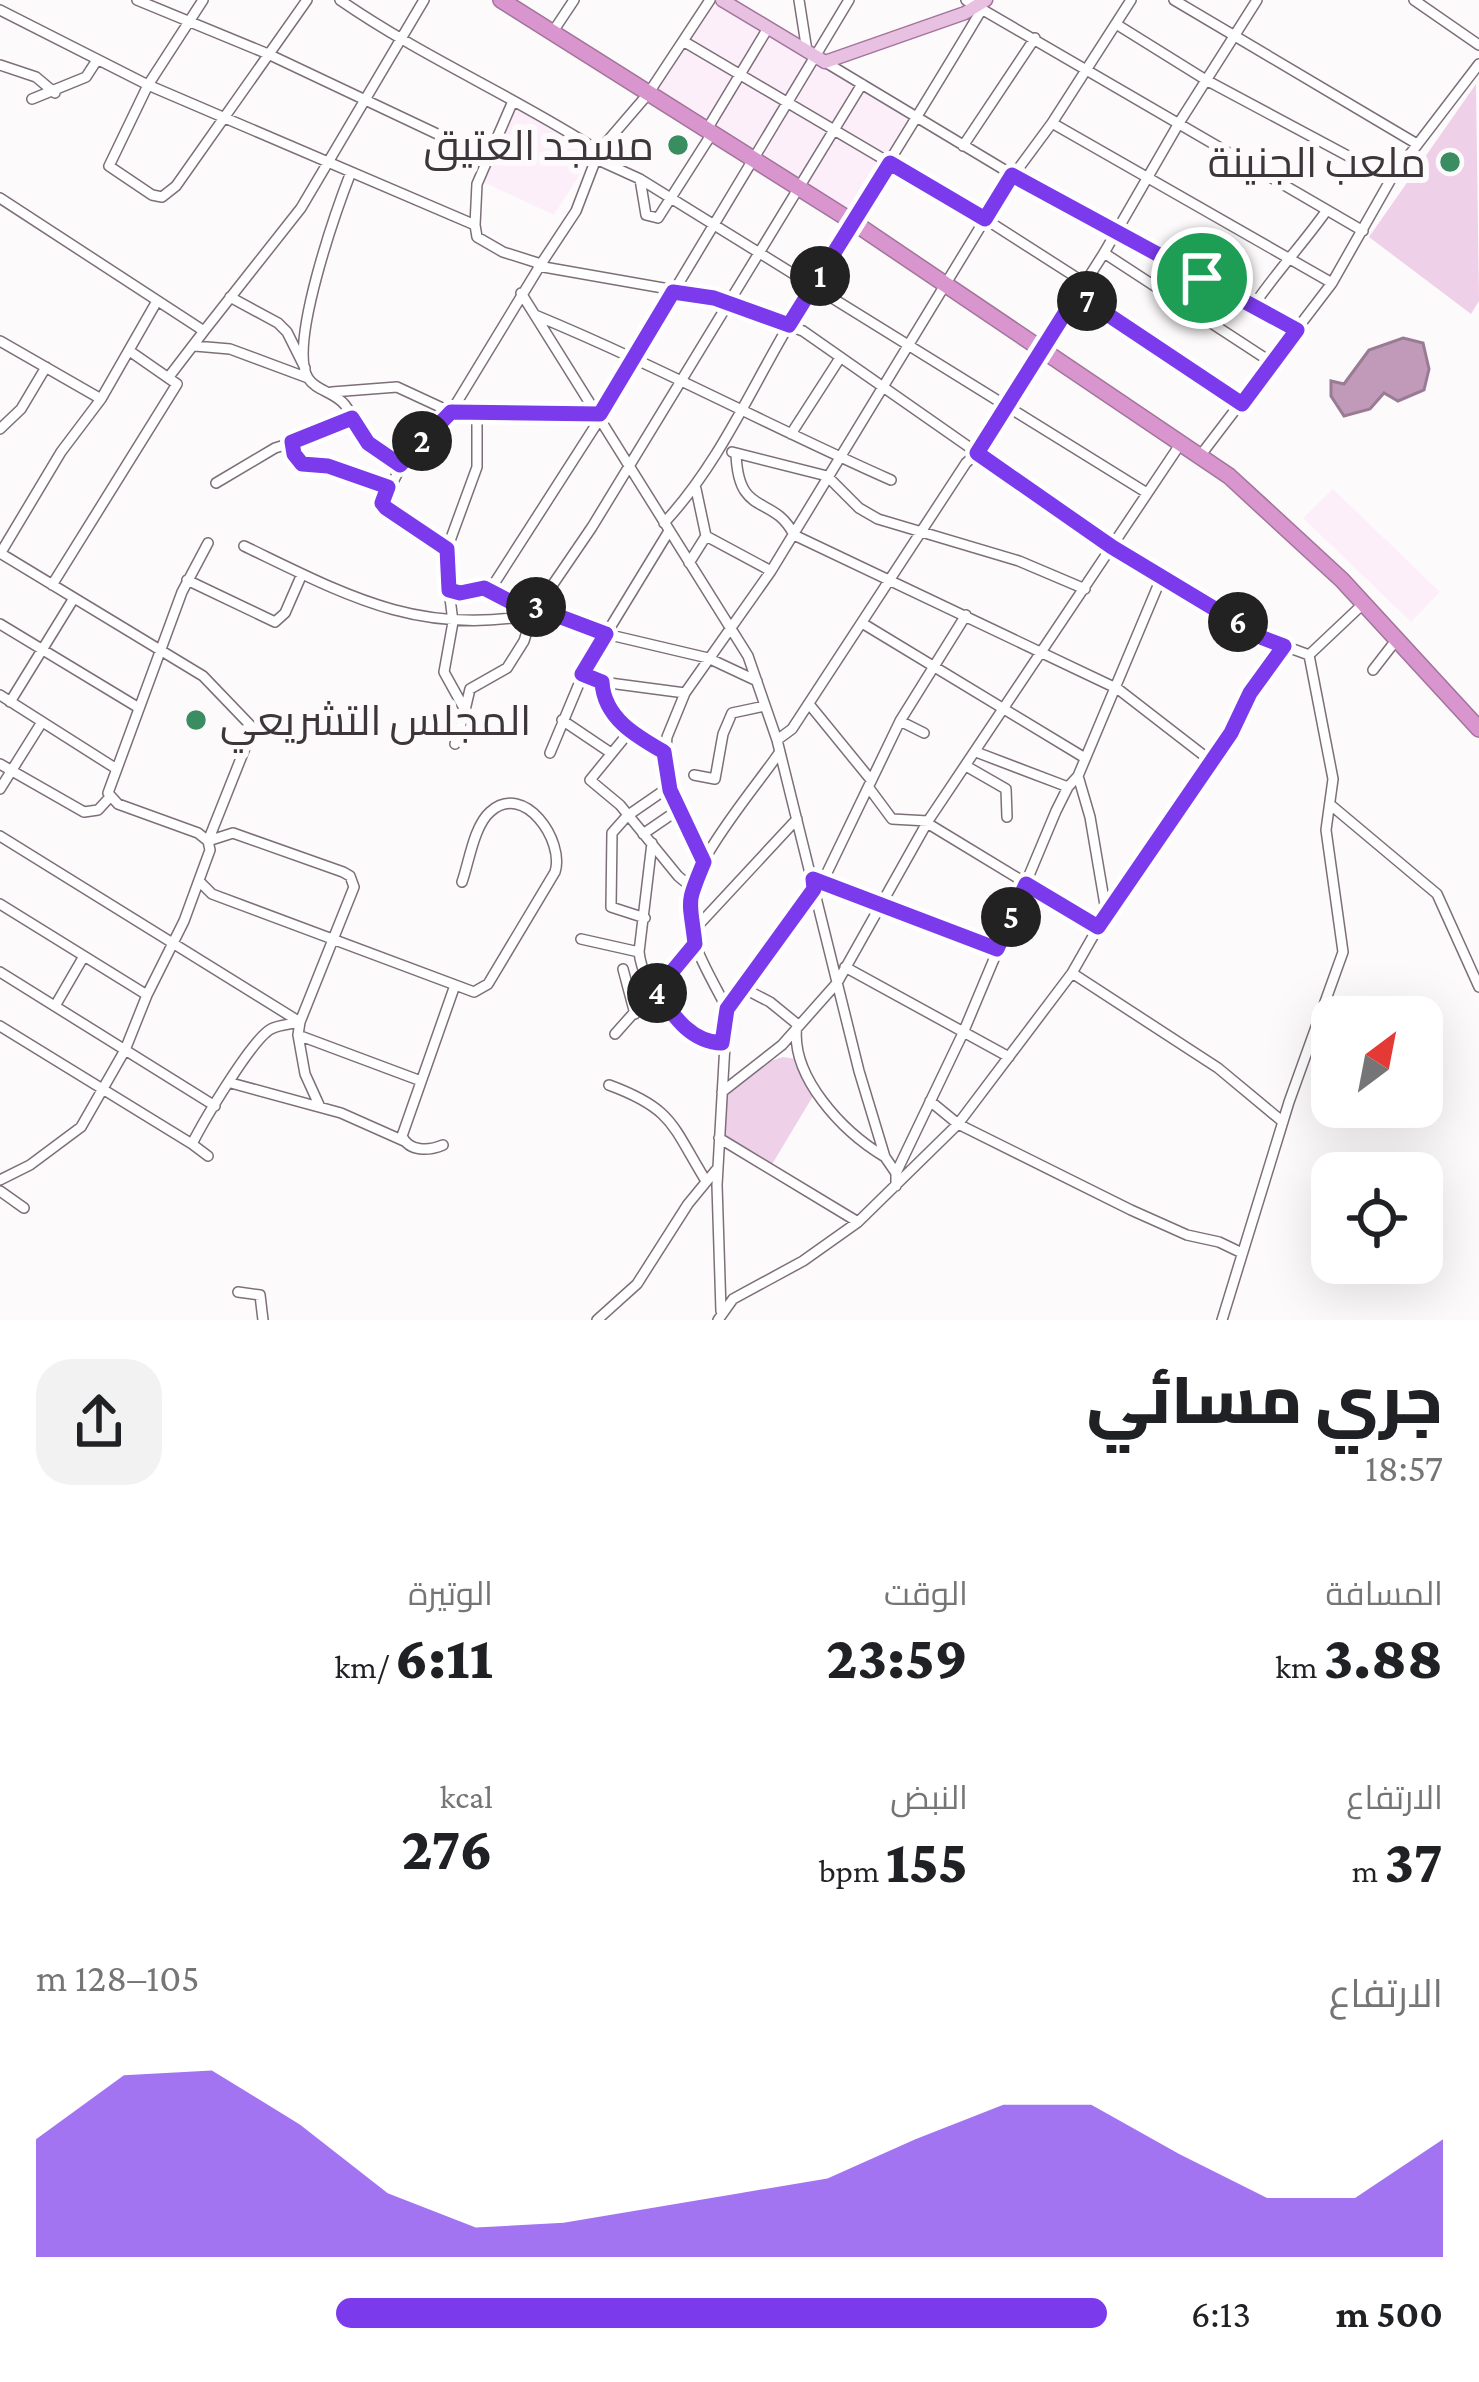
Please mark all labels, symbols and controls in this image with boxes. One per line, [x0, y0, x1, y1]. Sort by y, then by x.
place label: مسجد العتيق [423, 122, 654, 171]
marker: مسجد العتيق [665, 132, 691, 158]
place label: ملعب الجنينة [1208, 139, 1426, 186]
marker: ملعب الجنينة [1437, 149, 1463, 175]
pin [1151, 227, 1253, 329]
icon: arrive [1169, 245, 1235, 311]
pin: 1 [790, 246, 850, 306]
text: 1 [814, 257, 826, 294]
pin: 7 [1057, 271, 1117, 331]
text: 7 [1079, 282, 1095, 319]
pin: 2 [392, 411, 452, 471]
text: 2 [414, 422, 430, 459]
pin: 3 [506, 577, 566, 637]
text: 3 [528, 588, 544, 625]
pin: 6 [1208, 592, 1268, 652]
text: 6 [1229, 603, 1247, 640]
place label: المجلس التشريعي [220, 697, 531, 753]
marker: المجلس التشريعي [183, 707, 209, 733]
pin: 5 [981, 887, 1041, 947]
text: 5 [1003, 898, 1019, 935]
pin: 4 [627, 963, 687, 1023]
text: 4 [648, 974, 666, 1011]
north arrow [1311, 996, 1443, 1128]
map controls [1311, 996, 1443, 1284]
button: locate [1311, 1152, 1443, 1284]
button: share [36, 1359, 162, 1485]
text: جري مسائي [1087, 1364, 1443, 1437]
text: 18:57 [1365, 1446, 1443, 1489]
text: الوتيرة [408, 1575, 493, 1612]
text: الوقت [884, 1575, 968, 1612]
text: المسافة [1326, 1575, 1443, 1612]
text: 6:11 [395, 1624, 493, 1691]
text: 23:59 [826, 1624, 968, 1691]
text: 3.88 [1324, 1624, 1443, 1691]
text: /km [334, 1648, 395, 1685]
text: km [1275, 1648, 1324, 1685]
text: kcal [440, 1778, 493, 1815]
text: النبض [890, 1779, 968, 1816]
text: الارتفاع [1346, 1779, 1443, 1816]
text: 276 [401, 1815, 493, 1882]
text: 155 [886, 1828, 968, 1895]
text: 37 [1385, 1828, 1443, 1895]
text: bpm [819, 1852, 886, 1889]
text: m [1352, 1852, 1385, 1889]
text: 105–128 m [36, 1956, 200, 1999]
text: الارتفاع [1329, 1972, 1443, 2015]
text: 6:13 [1191, 2292, 1251, 2335]
text: 500 m [1336, 2292, 1443, 2335]

